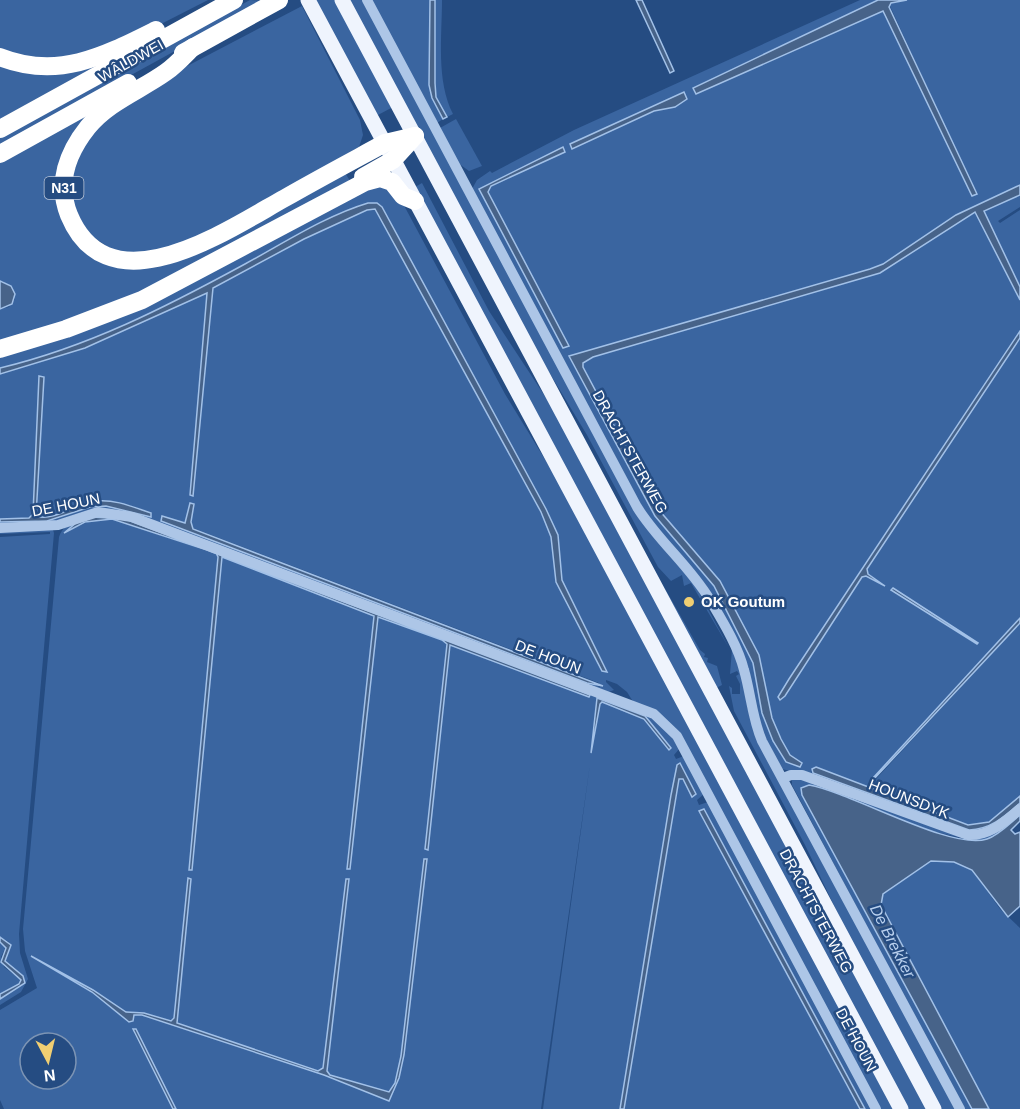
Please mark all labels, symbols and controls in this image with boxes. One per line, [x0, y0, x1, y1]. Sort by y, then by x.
street label: WÂLDWEI [95, 36, 166, 85]
road number: N31 [44, 177, 84, 199]
street label: DRACHTSTERWEG [590, 387, 671, 516]
street label: DE HOUN [30, 490, 101, 519]
place label: OK Goutum [701, 593, 785, 610]
marker: OK Goutum [682, 595, 696, 609]
street label: DE HOUN [513, 636, 584, 677]
street label: HOUNSDYK [866, 775, 952, 822]
street label: DRACHTSTERWEG [777, 846, 856, 976]
water label: De Brekker [867, 902, 919, 981]
street label: DE HOUN [833, 1005, 880, 1074]
north arrow [18, 1031, 78, 1091]
text: N [43, 1066, 57, 1085]

